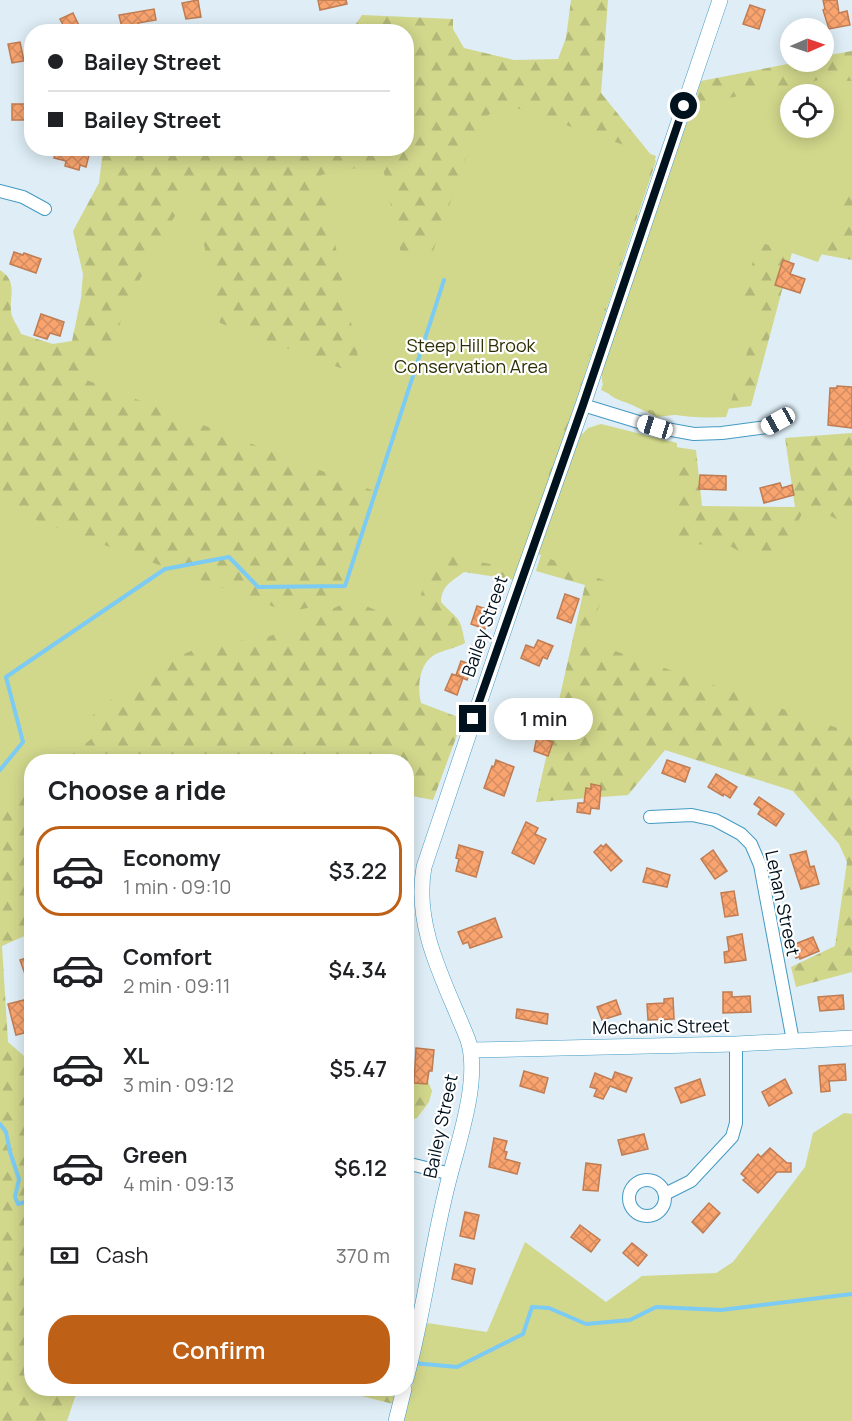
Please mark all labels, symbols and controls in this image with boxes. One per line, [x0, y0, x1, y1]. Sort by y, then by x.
north arrow [780, 18, 834, 72]
map controls [780, 18, 834, 138]
text: Bailey Street [84, 47, 221, 77]
button: locate [780, 84, 834, 138]
route start [670, 92, 697, 119]
text: Bailey Street [84, 105, 221, 135]
park label: Steep Hill Brook Conservation Area [394, 333, 548, 378]
car [758, 404, 798, 438]
car [635, 413, 675, 441]
street label: Bailey Street [455, 572, 513, 680]
callout: 1 min [494, 698, 593, 740]
route end [459, 705, 486, 732]
text: 1 min [520, 705, 567, 732]
text: Choose a ride [48, 771, 226, 808]
text: Economy [123, 843, 221, 873]
icon: car [51, 844, 105, 898]
street label: Lehan Street [760, 848, 806, 958]
text: $3.22 [329, 856, 387, 886]
text: 1 min · 09:10 [123, 873, 231, 900]
text: Comfort [123, 942, 212, 972]
icon: car [51, 943, 105, 997]
text: $4.34 [329, 955, 387, 985]
text: 2 min · 09:11 [123, 972, 231, 999]
street label: Mechanic Street [592, 1013, 730, 1039]
text: XL [123, 1041, 149, 1071]
icon: car [51, 1042, 105, 1096]
text: $5.47 [330, 1054, 387, 1084]
text: 3 min · 09:12 [123, 1071, 234, 1098]
street label: Bailey Street [417, 1072, 463, 1180]
text: Green [123, 1140, 188, 1170]
icon: car [51, 1141, 105, 1195]
text: $6.12 [334, 1153, 387, 1183]
text: 4 min · 09:13 [123, 1170, 234, 1197]
icon: cash [48, 1239, 81, 1272]
text: Cash [96, 1240, 149, 1270]
text: 370 m [336, 1242, 390, 1269]
button: Confirm [48, 1315, 390, 1384]

